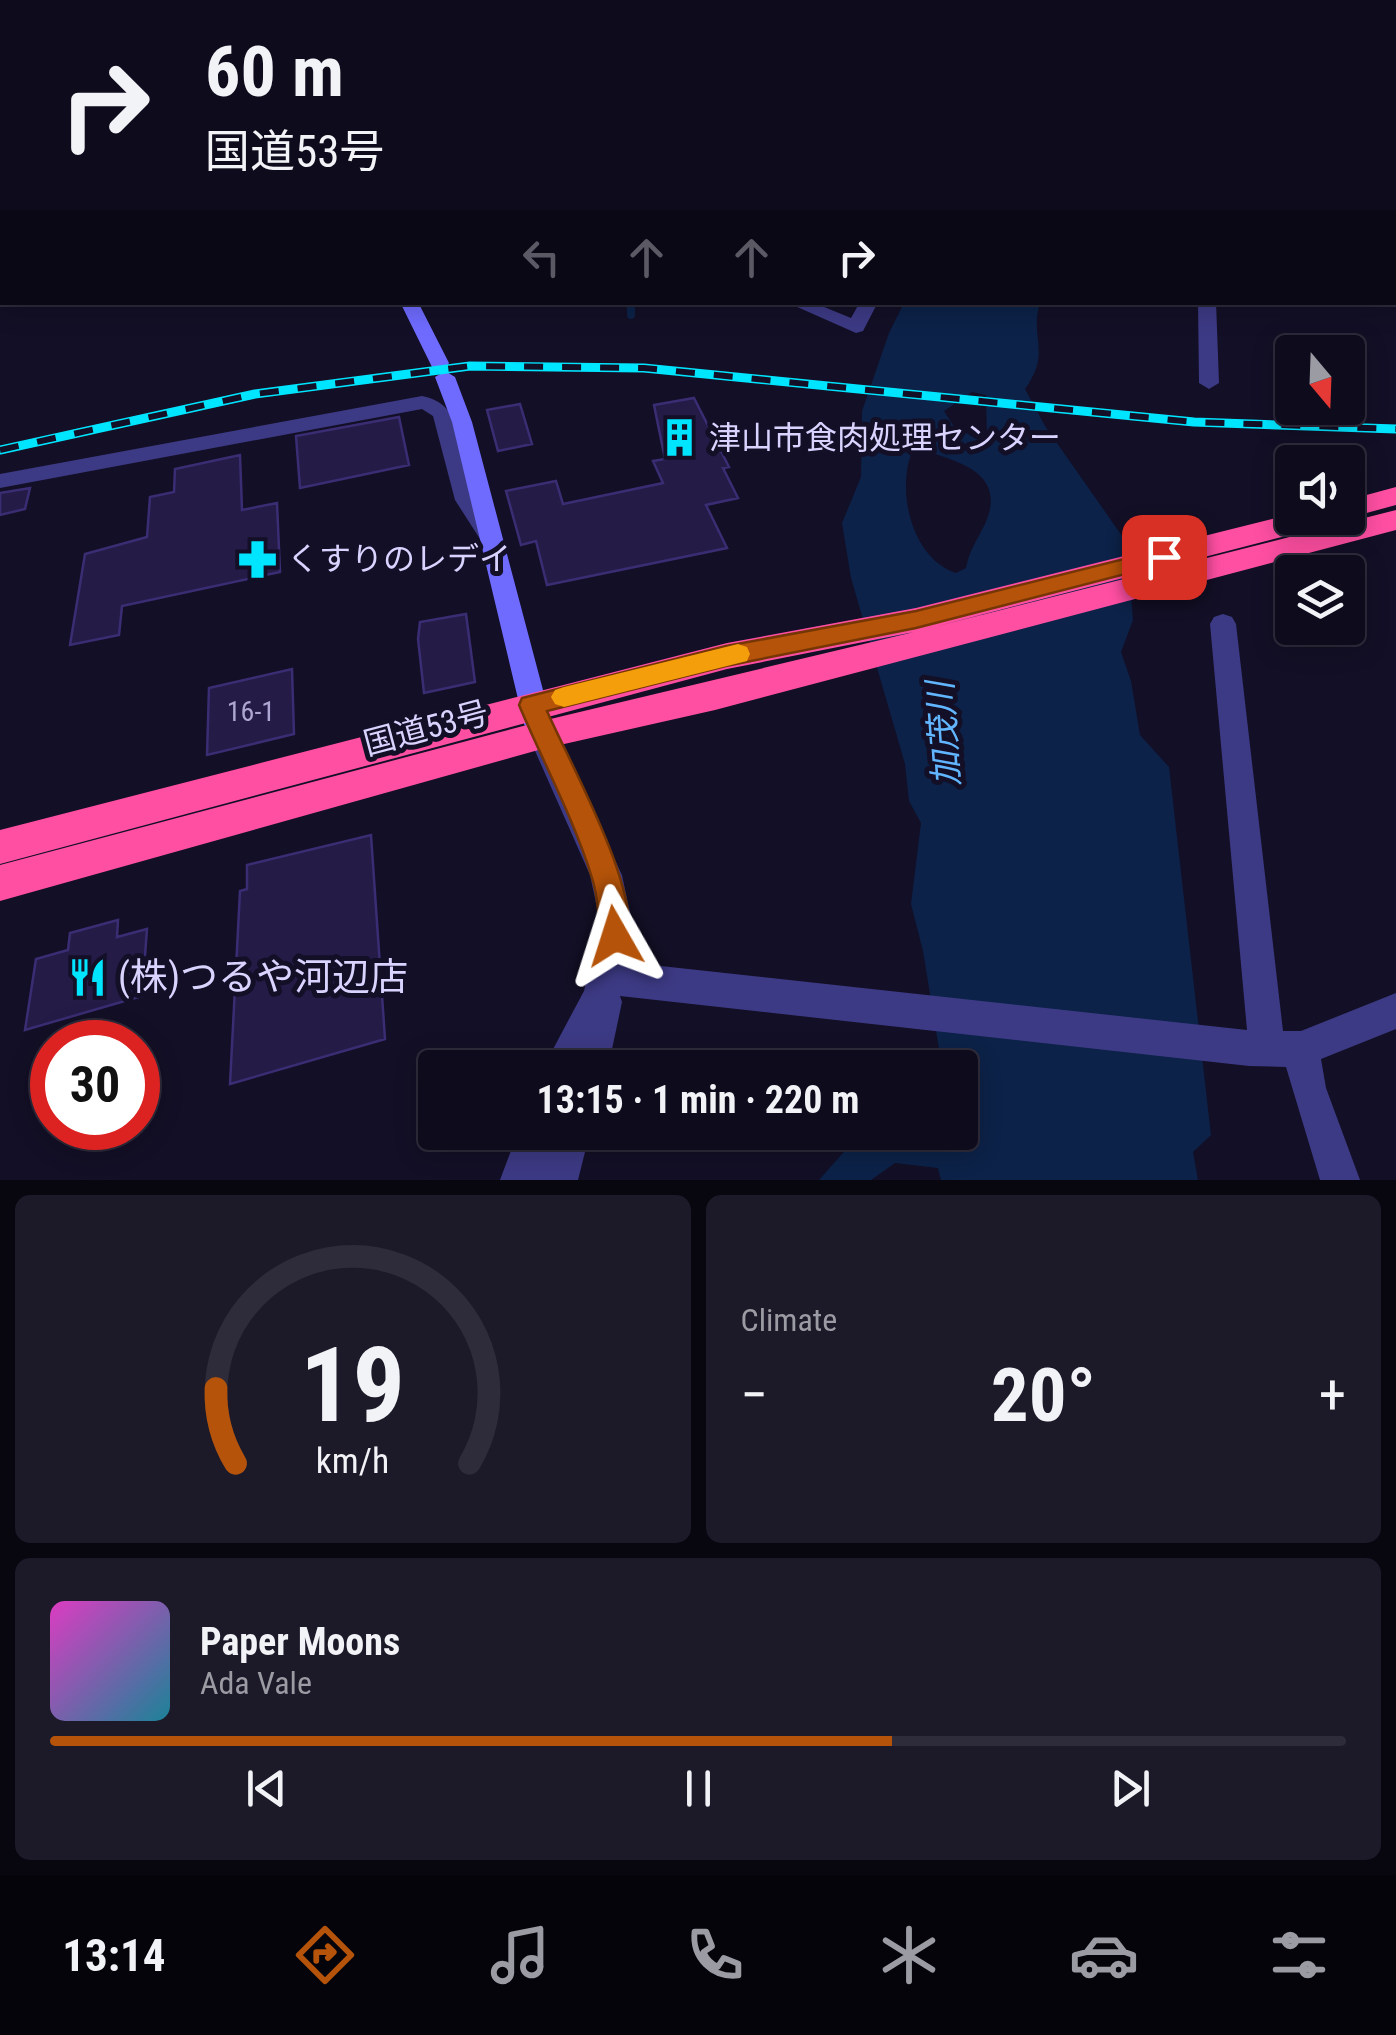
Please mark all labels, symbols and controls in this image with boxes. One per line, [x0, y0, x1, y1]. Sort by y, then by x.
text: 60 m [205, 31, 344, 113]
icon: right [40, 40, 170, 170]
text: 国道53号 [205, 125, 384, 178]
icon: left [514, 230, 569, 285]
icon: ahead [619, 230, 674, 285]
icon: ahead [724, 230, 779, 285]
icon: right [829, 230, 884, 285]
north arrow [1275, 335, 1365, 425]
map controls [1275, 335, 1365, 645]
building icon: 津山市食肉処理センター [658, 417, 700, 459]
place label: 津山市食肉処理センター [709, 419, 1061, 457]
button: sound [1275, 445, 1365, 535]
pin [1122, 515, 1207, 600]
icon: arrive [1137, 530, 1192, 585]
pharmacy icon: くすりのレデイ [236, 538, 278, 580]
place label: くすりのレデイ [287, 540, 511, 578]
button: layers [1275, 555, 1365, 645]
water label: 加茂川 [920, 676, 968, 788]
street label: 国道53号 [359, 693, 493, 763]
house number: 16-1 [227, 695, 275, 728]
position arrow [563, 884, 667, 988]
place label: (株)つるや河辺店 [118, 955, 408, 999]
restaurant icon: (株)つるや河辺店 [67, 956, 109, 998]
speed limit sign: 30 [30, 1020, 160, 1150]
text: 13:15 · 1 min · 220 m [537, 1078, 859, 1122]
text: Climate [741, 1301, 837, 1339]
text: 19 [300, 1325, 405, 1446]
text: 20° [991, 1351, 1096, 1439]
text: − [741, 1363, 768, 1427]
text: + [1319, 1363, 1346, 1427]
text: km/h [316, 1440, 390, 1482]
text: Paper Moons [200, 1620, 400, 1664]
text: Ada Vale [200, 1664, 312, 1702]
icon: previous [239, 1761, 294, 1816]
icon: pause [671, 1761, 726, 1816]
icon: next [1103, 1761, 1158, 1816]
icon: directions [290, 1920, 360, 1990]
icon: music [485, 1920, 555, 1990]
icon: phone [680, 1920, 750, 1990]
icon: climate [874, 1920, 944, 1990]
icon: car [1069, 1920, 1139, 1990]
icon: filters [1264, 1920, 1334, 1990]
text: 13:14 [62, 1929, 166, 1982]

